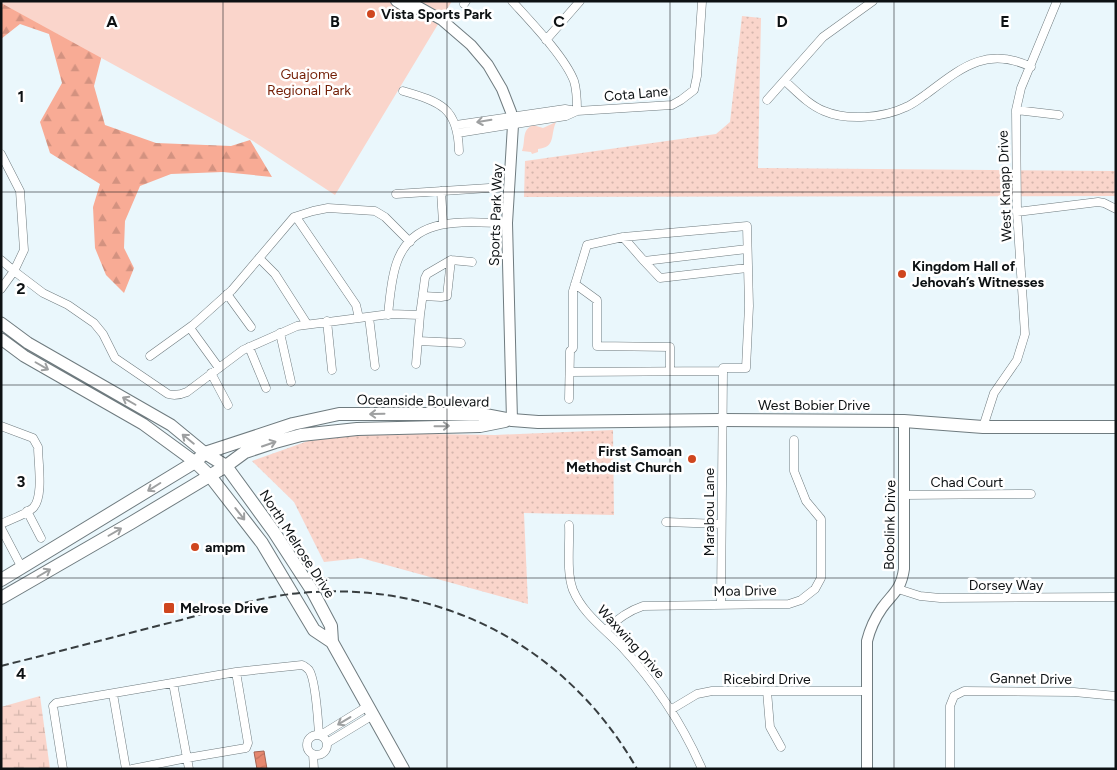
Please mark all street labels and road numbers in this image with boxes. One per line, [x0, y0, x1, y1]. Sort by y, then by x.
street label: Cota Lane [603, 83, 669, 105]
street label: West Knapp Drive [995, 130, 1015, 242]
street label: Sports Park Way [486, 163, 506, 266]
street label: Oceanside Boulevard [357, 391, 489, 411]
street label: West Bobier Drive [758, 397, 870, 414]
street label: Marabou Lane [701, 467, 718, 556]
street label: Chad Court [931, 474, 1003, 491]
street label: Bobolink Drive [881, 480, 899, 570]
street label: North Melrose Drive [256, 487, 339, 602]
street label: Dorsey Way [969, 577, 1044, 594]
street label: Moa Drive [713, 582, 777, 600]
street label: Waxwing Drive [594, 602, 669, 682]
street label: Gannet Drive [990, 670, 1073, 688]
street label: Ricebird Drive [723, 671, 811, 688]

